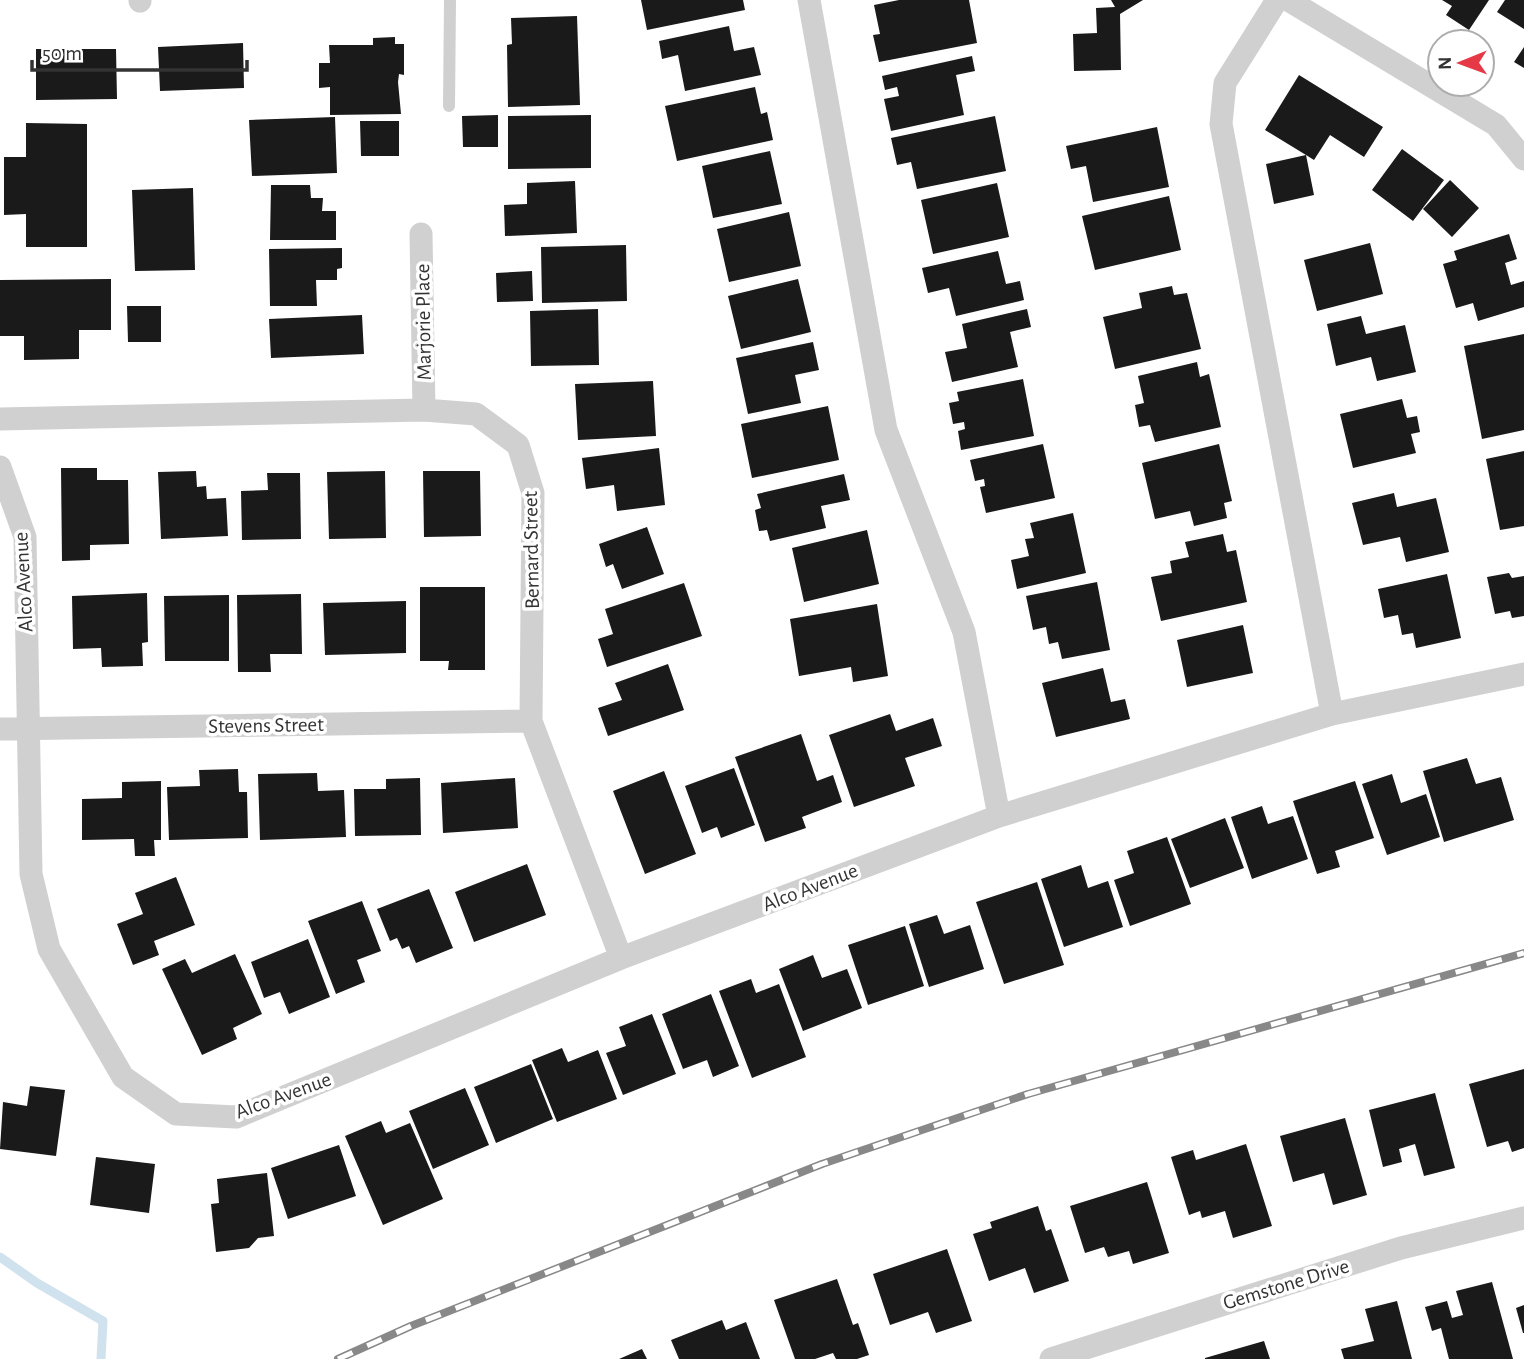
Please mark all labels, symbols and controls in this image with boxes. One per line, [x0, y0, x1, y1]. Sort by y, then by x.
scale bar [32, 28, 247, 72]
north arrow [1426, 28, 1496, 98]
text: 50 m [42, 43, 82, 64]
text: N [1436, 56, 1455, 70]
street label: Marjorie Place [412, 263, 435, 381]
street label: Bernard Street [520, 490, 543, 609]
street label: Alco Avenue [10, 531, 37, 633]
street label: Stevens Street [208, 714, 324, 737]
street label: Alco Avenue [760, 860, 861, 915]
street label: Alco Avenue [232, 1068, 334, 1123]
street label: Gemstone Drive [1221, 1255, 1352, 1314]

